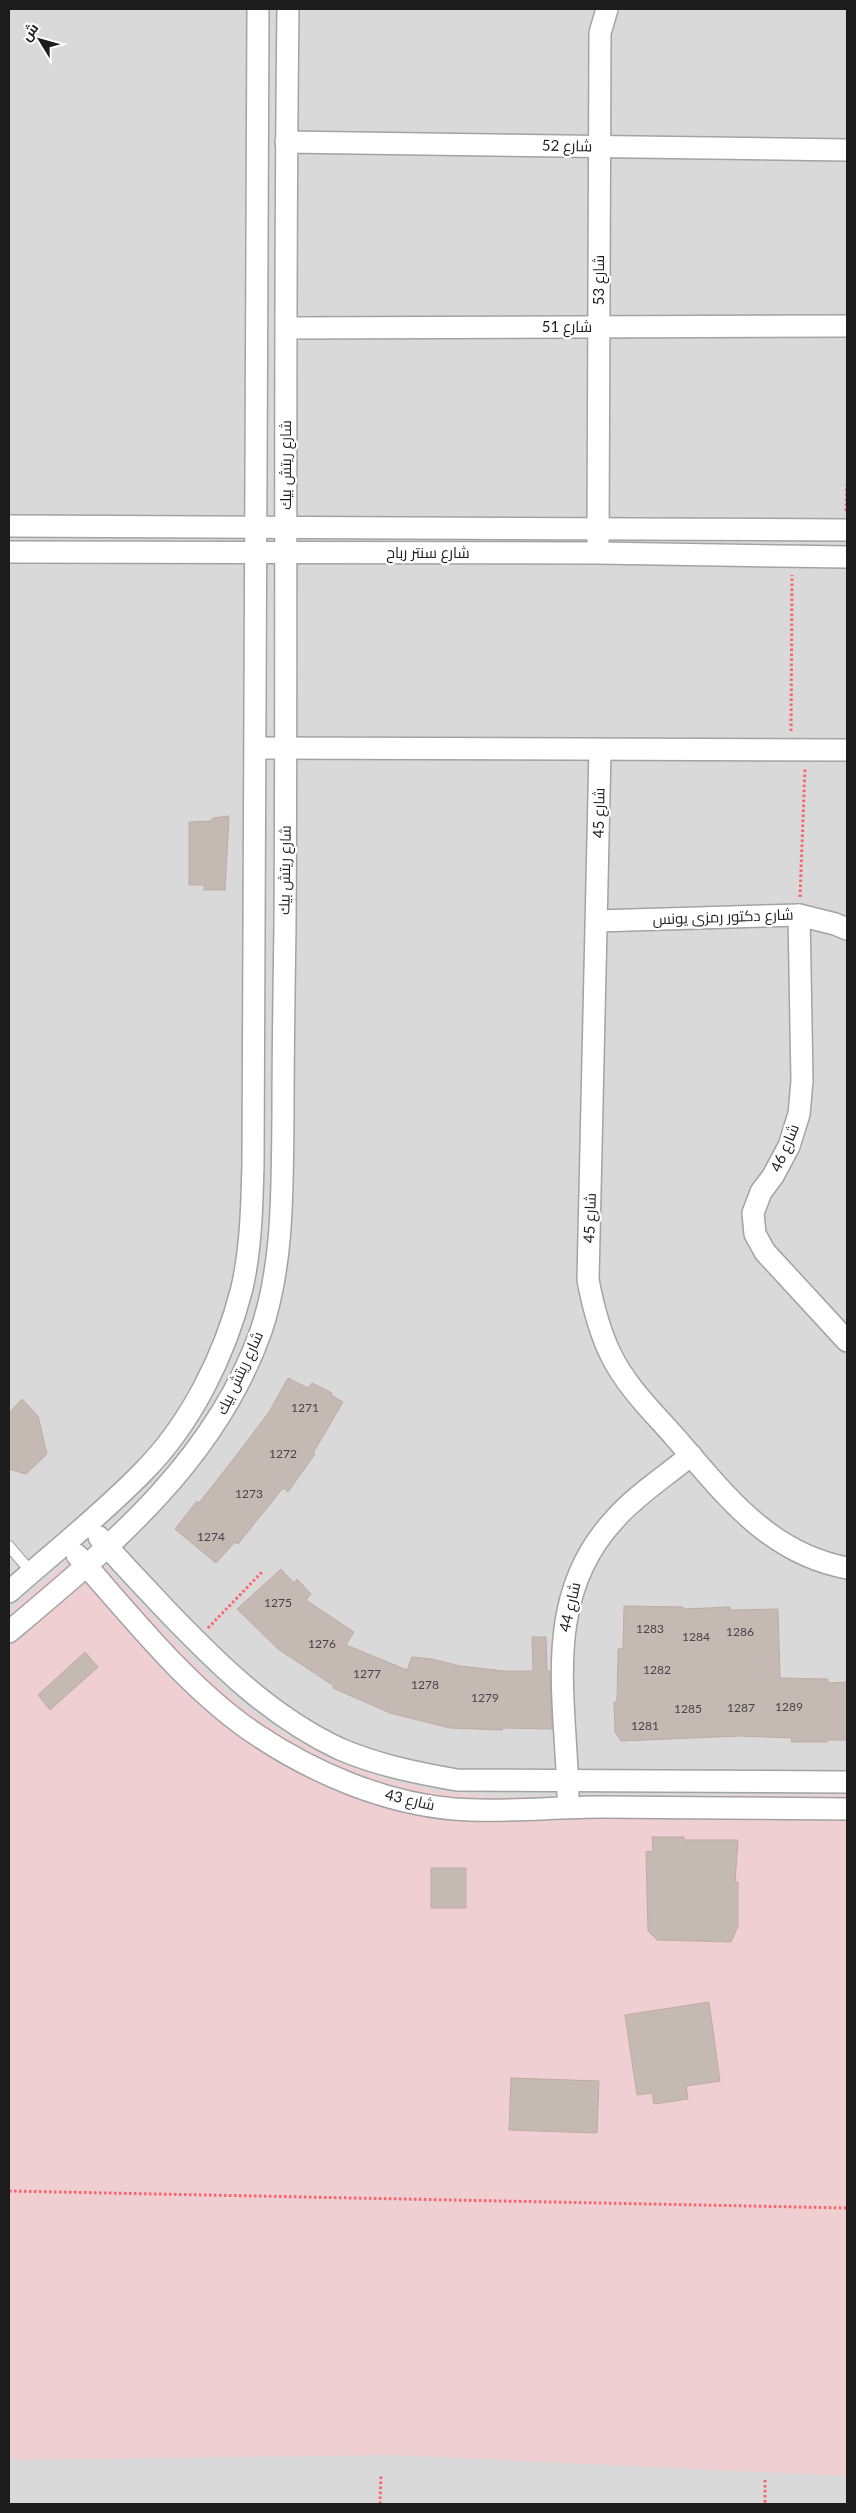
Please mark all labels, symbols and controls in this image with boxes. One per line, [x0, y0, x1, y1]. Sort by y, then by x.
north arrow [15, 15, 65, 65]
text: ش [17, 20, 42, 45]
street label: شارع 52 [542, 136, 592, 157]
street label: شارع 53 [589, 255, 610, 305]
street label: شارع 51 [542, 317, 592, 338]
street label: شارع ريتش بيك [276, 420, 297, 510]
street label: شارع سنتر رباح [386, 543, 470, 564]
street label: شارع 45 [589, 788, 610, 838]
street label: شارع ريتش بيك [274, 825, 297, 915]
street label: شارع دكتور رمزى يونس [652, 905, 794, 930]
street label: شارع 46 [766, 1121, 805, 1175]
street label: شارع 45 [579, 1193, 602, 1244]
street label: شارع ريتش بيك [212, 1328, 269, 1418]
house number: 1271 [291, 1400, 319, 1415]
house number: 1272 [269, 1446, 297, 1461]
house number: 1273 [235, 1486, 263, 1501]
house number: 1274 [197, 1529, 225, 1544]
street label: شارع 44 [555, 1580, 586, 1634]
house number: 1275 [264, 1595, 292, 1610]
house number: 1283 [636, 1621, 664, 1636]
house number: 1286 [726, 1624, 754, 1639]
house number: 1284 [682, 1629, 710, 1644]
house number: 1276 [308, 1636, 336, 1651]
house number: 1282 [643, 1662, 671, 1677]
house number: 1277 [353, 1666, 381, 1681]
house number: 1278 [411, 1677, 439, 1692]
house number: 1279 [471, 1690, 499, 1705]
house number: 1289 [775, 1699, 803, 1714]
house number: 1287 [727, 1700, 755, 1715]
house number: 1285 [674, 1701, 702, 1716]
house number: 1281 [631, 1718, 659, 1733]
street label: شارع 43 [383, 1785, 437, 1816]

